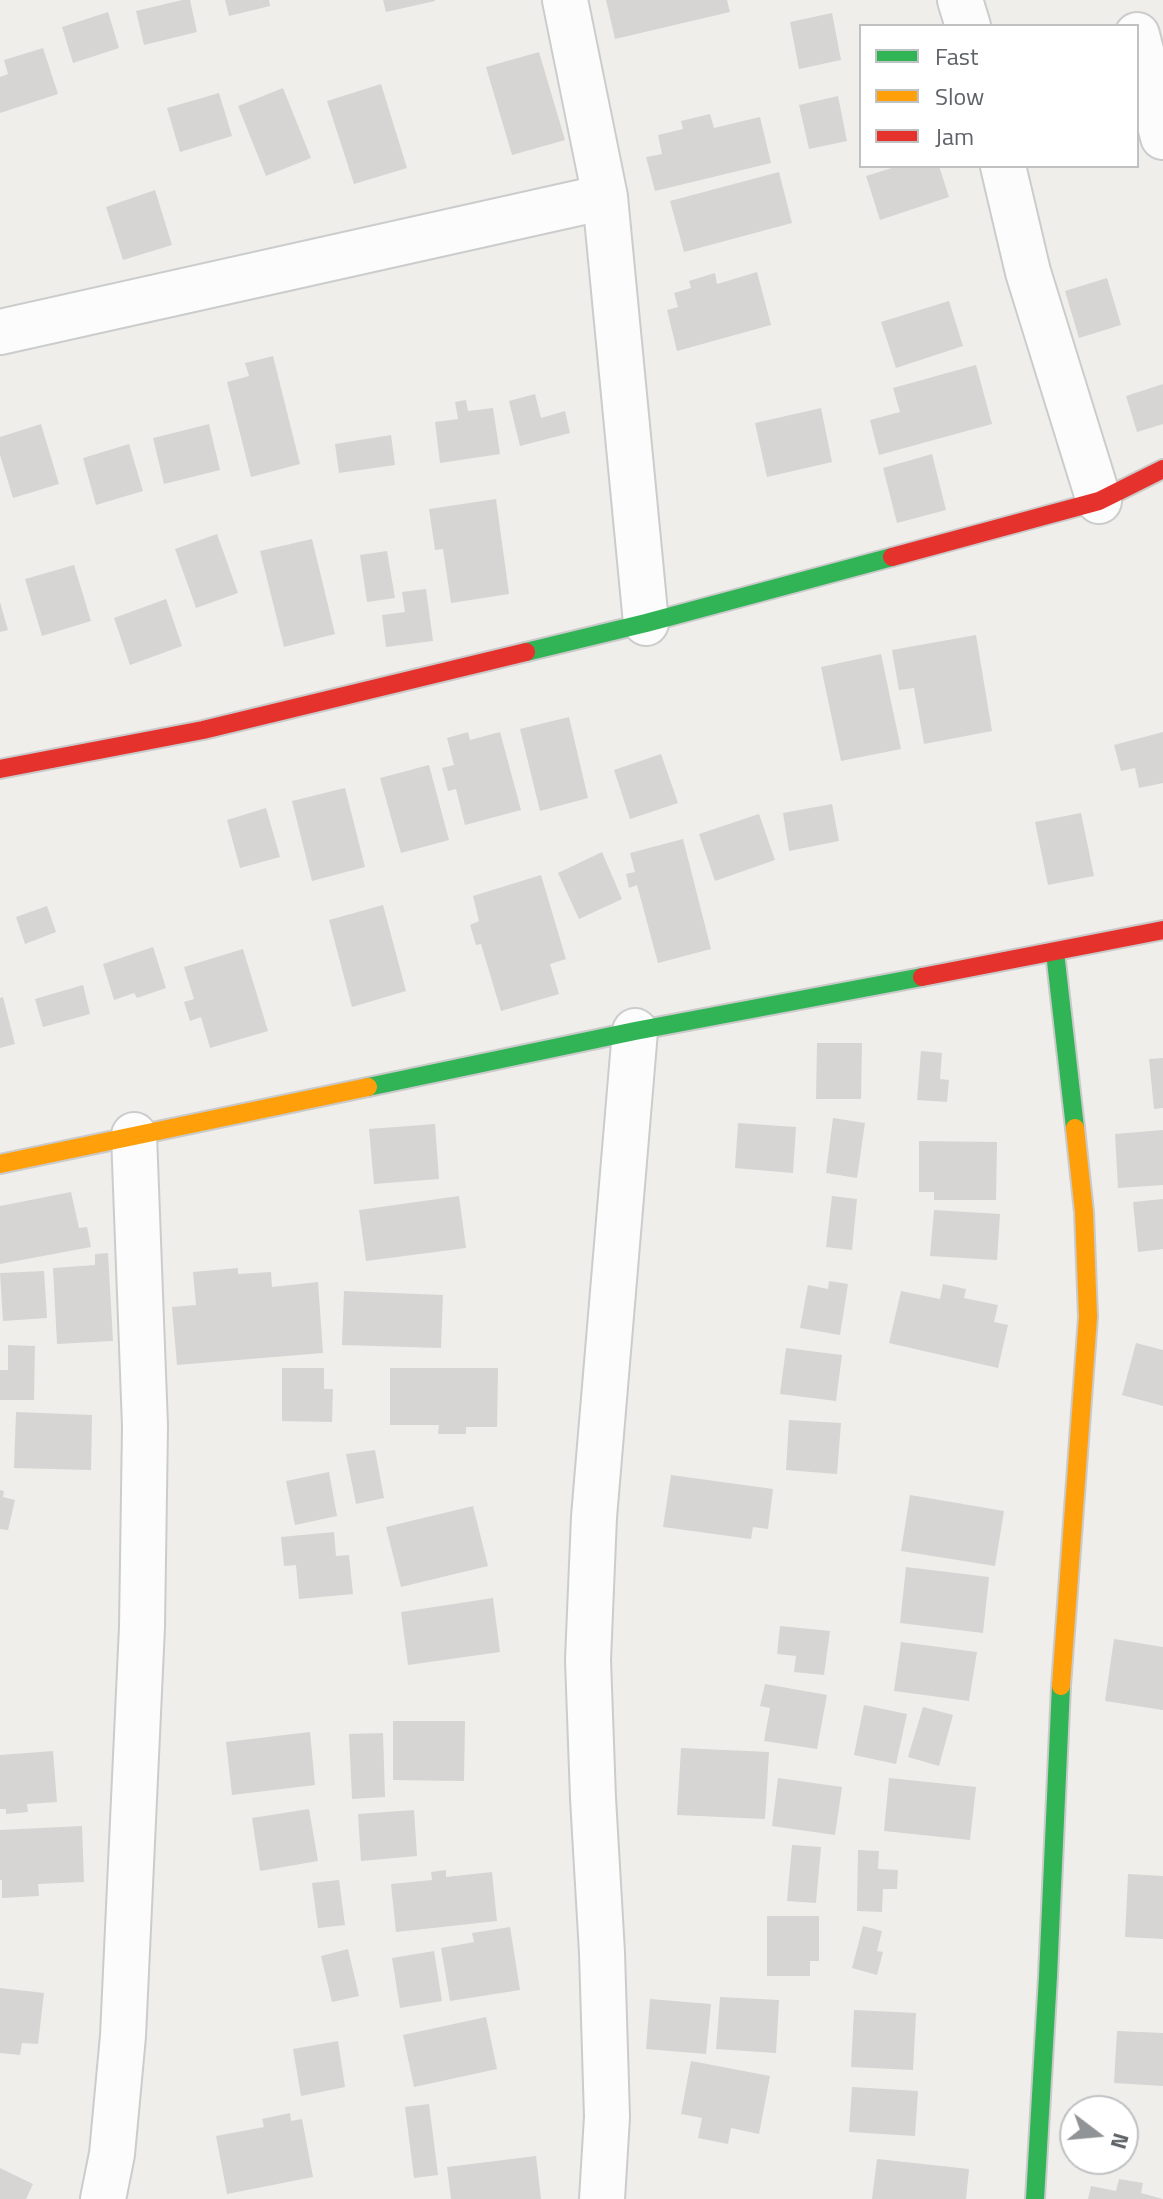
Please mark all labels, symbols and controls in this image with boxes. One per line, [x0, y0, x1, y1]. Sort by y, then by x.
legend [859, 24, 1139, 168]
text: Fast [935, 38, 978, 74]
text: Slow [935, 78, 984, 114]
text: Jam [935, 118, 974, 154]
north arrow [1059, 2095, 1139, 2175]
text: N [1102, 2129, 1139, 2153]

